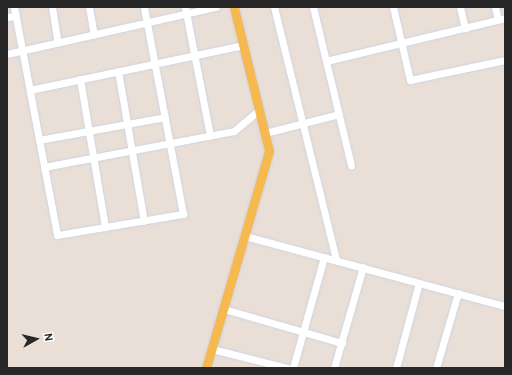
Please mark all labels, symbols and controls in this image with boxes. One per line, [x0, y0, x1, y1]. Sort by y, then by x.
north arrow [16, 319, 56, 359]
text: N [40, 332, 55, 342]

